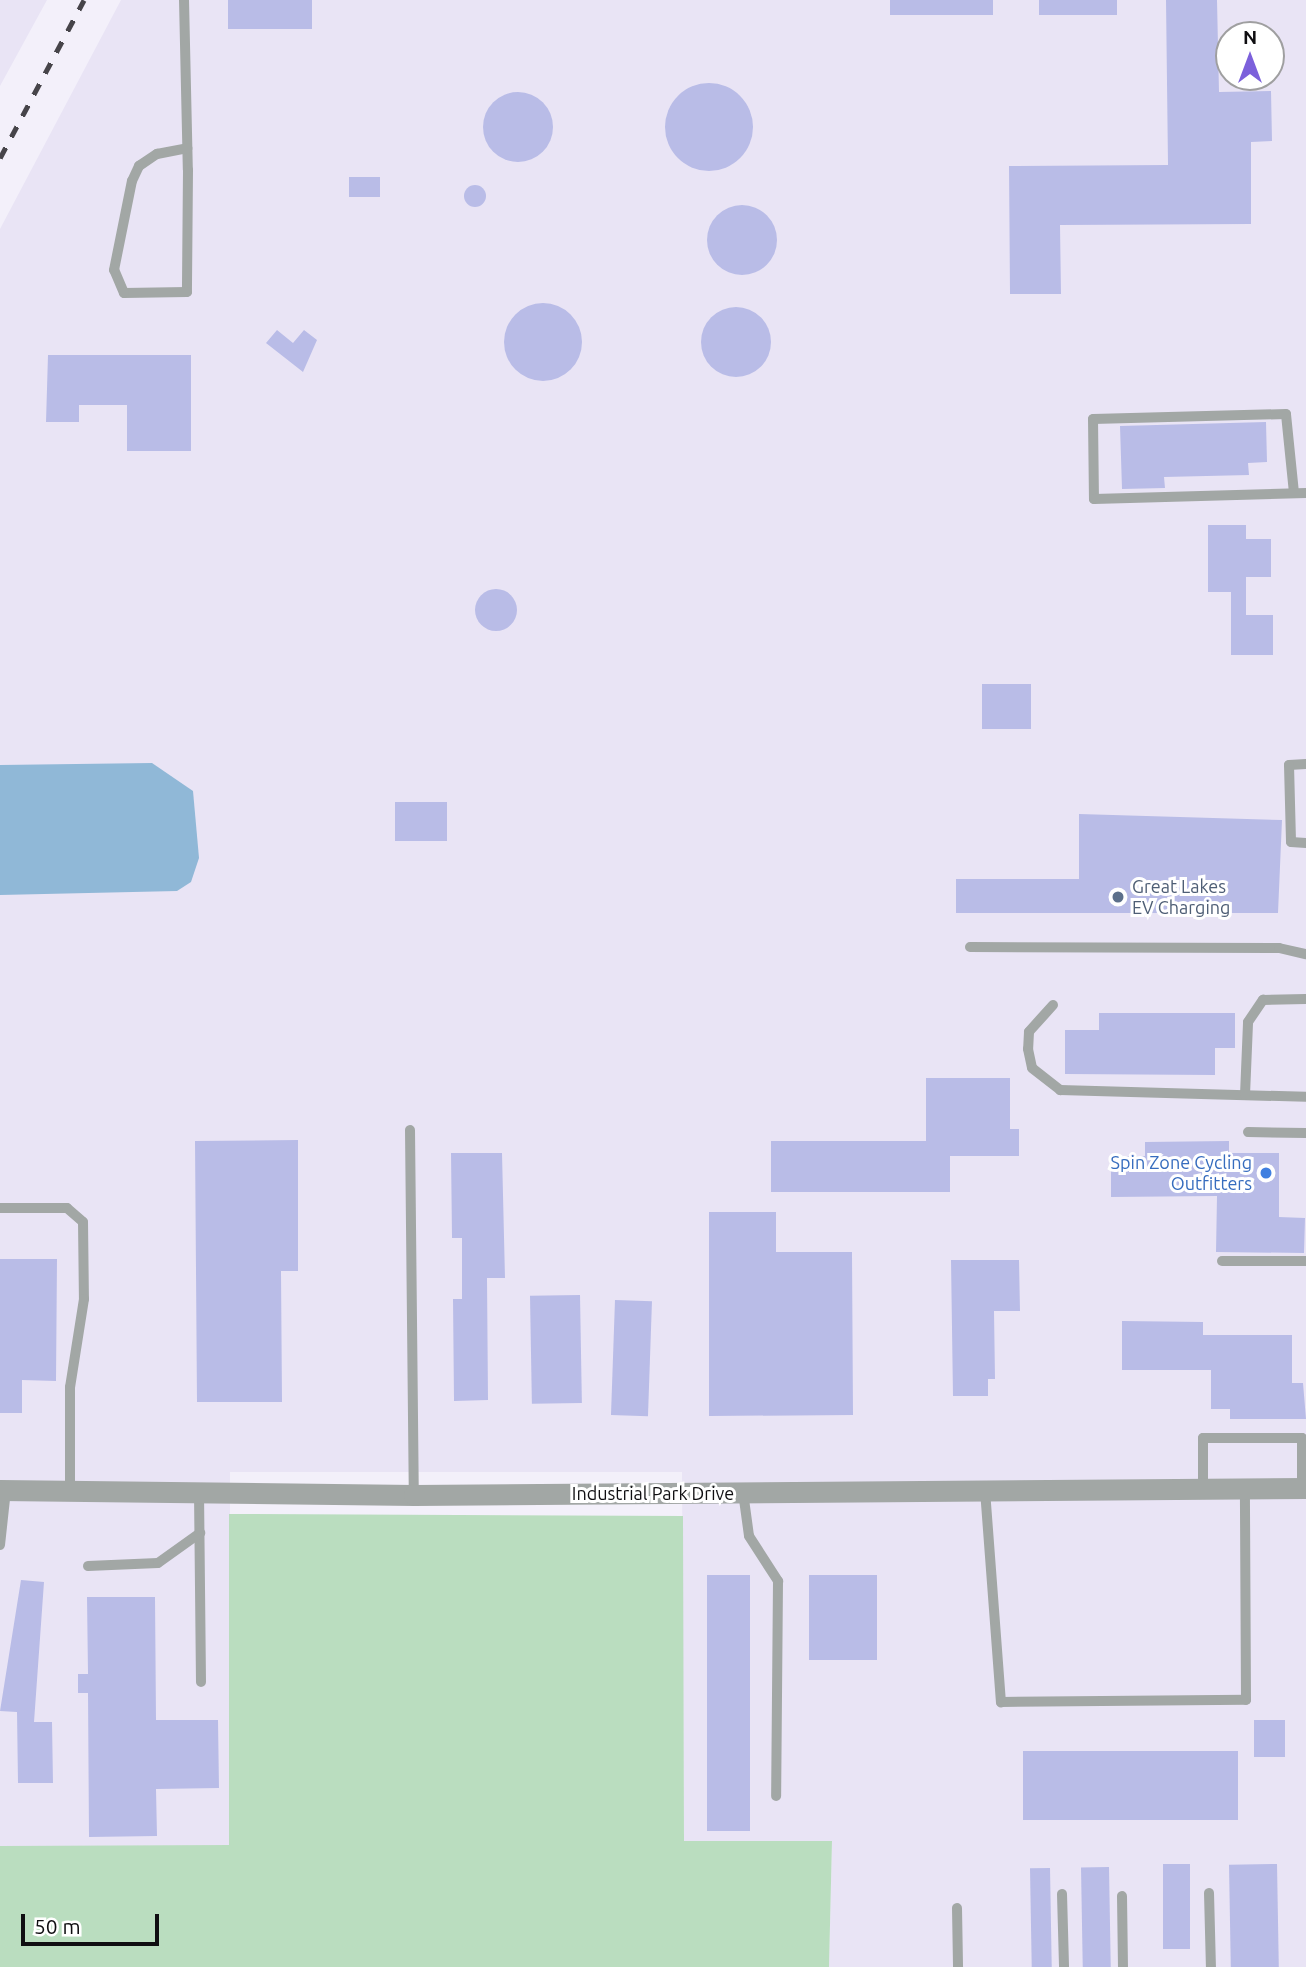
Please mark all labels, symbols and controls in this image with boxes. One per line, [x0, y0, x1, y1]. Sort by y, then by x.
north arrow [1215, 21, 1285, 91]
text: N [1243, 26, 1257, 48]
place label: Great Lakes EV Charging [1132, 876, 1230, 918]
marker: Great Lakes EV Charging [1110, 889, 1126, 905]
place label: Spin Zone Cycling Outfitters [1111, 1152, 1252, 1194]
marker: Spin Zone Cycling Outfitters [1258, 1165, 1274, 1181]
street label: Industrial Park Drive [572, 1482, 734, 1504]
scale bar [24, 1900, 163, 1944]
text: 50 m [34, 1914, 81, 1938]

